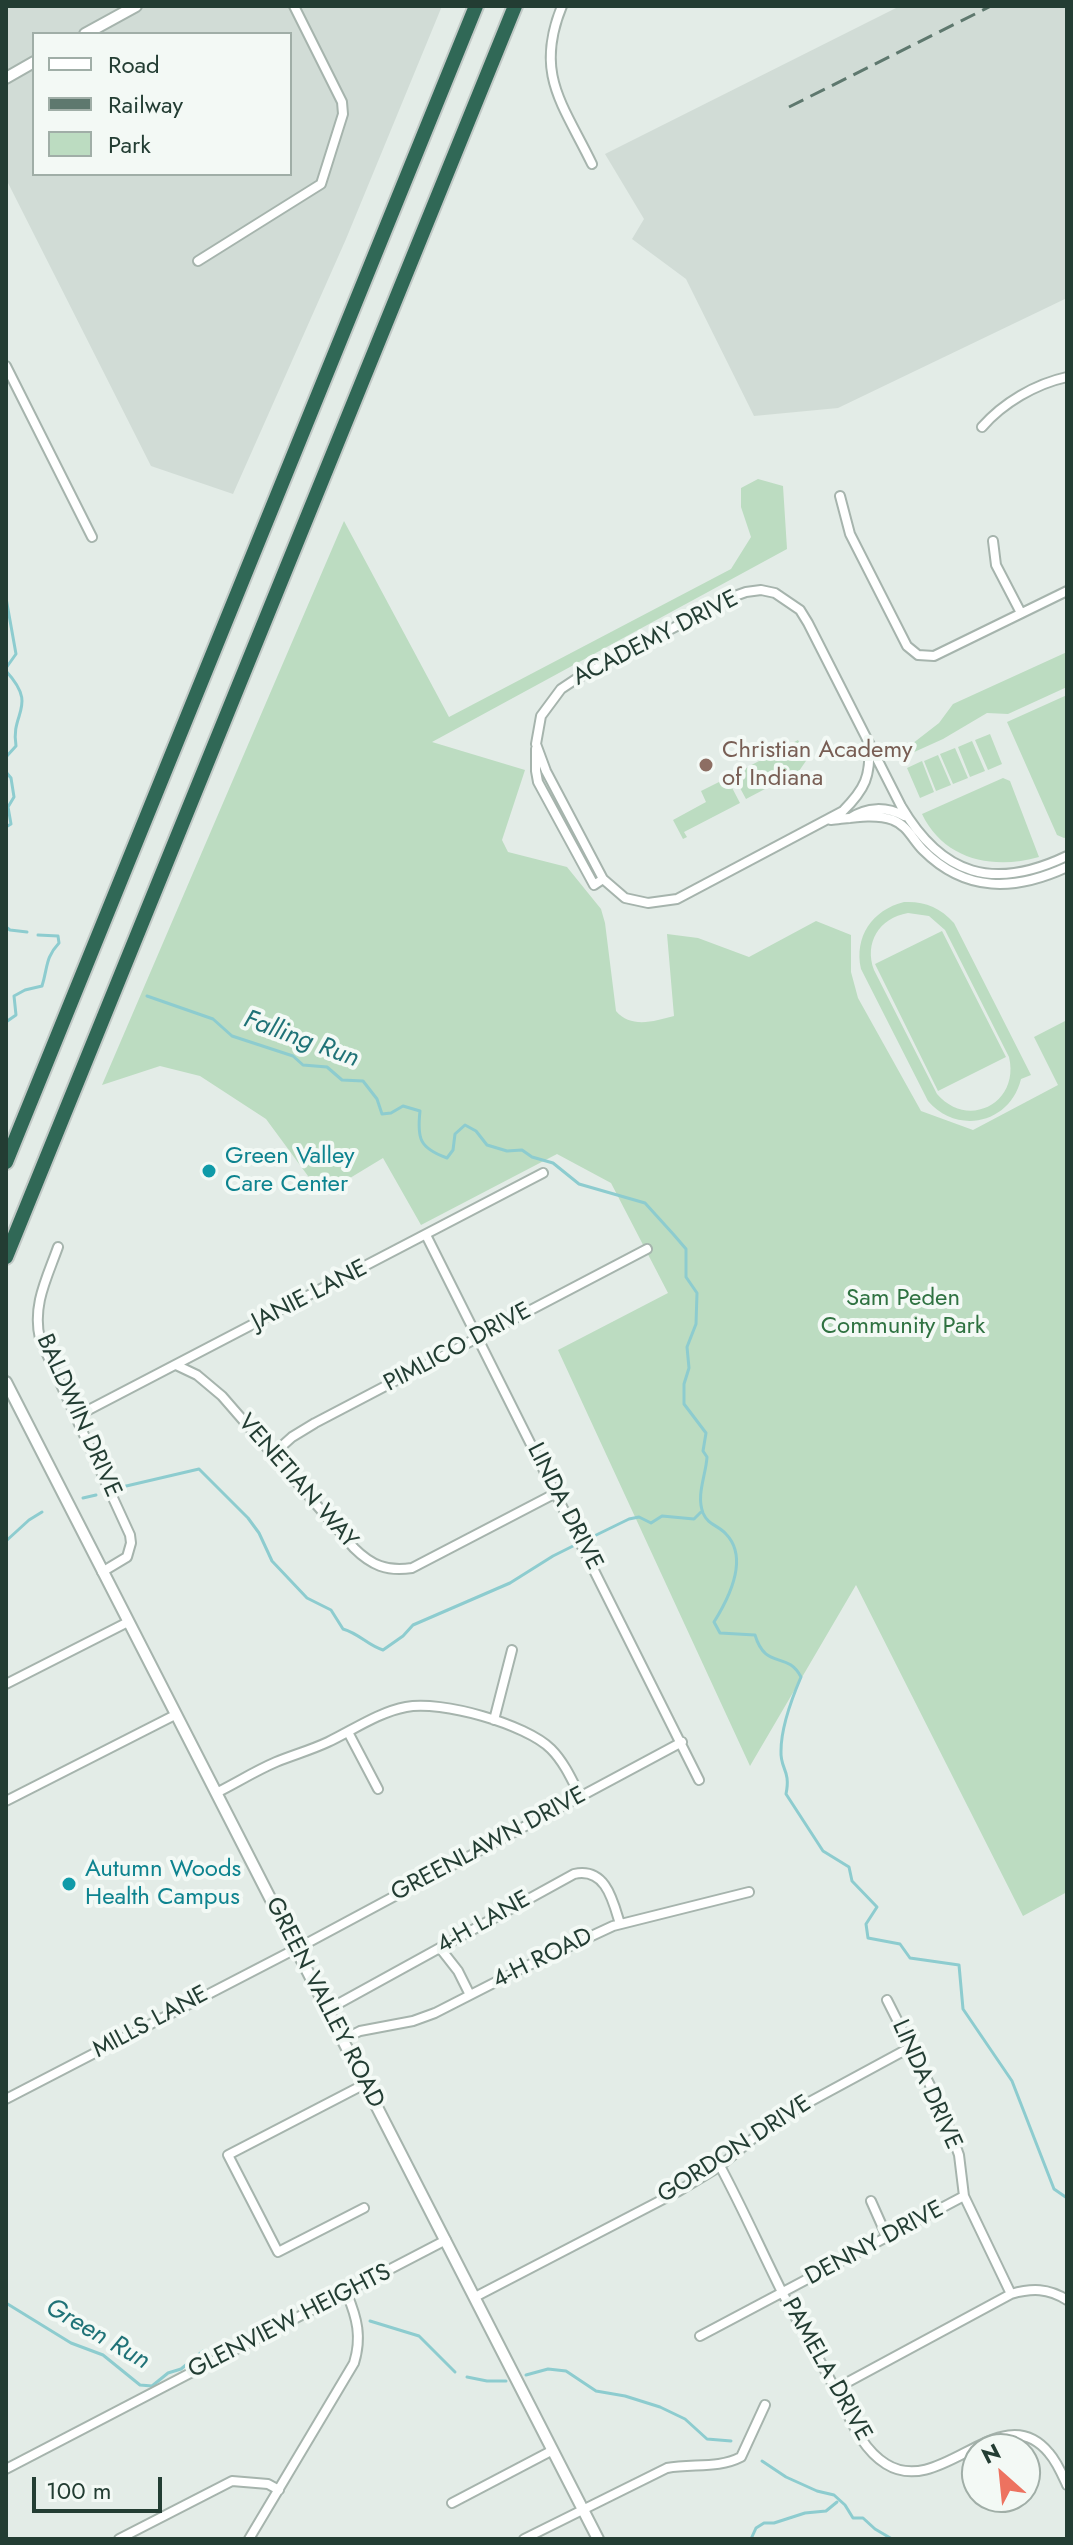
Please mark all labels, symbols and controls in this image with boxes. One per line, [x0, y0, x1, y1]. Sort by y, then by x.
legend [32, 32, 292, 176]
text: Road [108, 47, 160, 82]
text: Railway [108, 87, 183, 122]
text: Park [108, 127, 151, 162]
street label: ACADEMY DRIVE [569, 585, 743, 693]
place label: Christian Academy of Indiana [722, 737, 913, 793]
marker: Christian Academy of Indiana [697, 756, 715, 774]
water label: Falling Run [239, 1005, 363, 1075]
place label: Green Valley Care Center [225, 1143, 355, 1199]
marker: Green Valley Care Center [200, 1162, 218, 1180]
street label: JANIE LANE [247, 1255, 373, 1337]
park label: Sam Peden Community Park [821, 1285, 985, 1341]
street label: PIMLICO DRIVE [380, 1297, 536, 1399]
street label: BALDWIN DRIVE [29, 1330, 127, 1502]
street label: VENETIAN WAY [231, 1409, 363, 1555]
street label: LINDA DRIVE [520, 1439, 608, 1575]
street label: GREENLAWN DRIVE [387, 1782, 591, 1908]
place label: Autumn Woods Health Campus [85, 1856, 241, 1912]
marker: Autumn Woods Health Campus [60, 1875, 78, 1893]
street label: 4-H LANE [432, 1886, 536, 1960]
street label: GREEN VALLEY ROAD [258, 1893, 390, 2113]
street label: 4-H ROAD [488, 1923, 598, 1995]
street label: MILLS LANE [88, 1981, 214, 2065]
street label: LINDA DRIVE [885, 2016, 967, 2154]
street label: GORDON DRIVE [653, 2090, 817, 2210]
street label: DENNY DRIVE [801, 2196, 949, 2292]
street label: GLENVIEW HEIGHTS [184, 2258, 396, 2386]
water label: Green Run [39, 2293, 155, 2377]
street label: PAMELA DRIVE [775, 2293, 877, 2447]
north arrow [961, 2433, 1041, 2513]
text: N [976, 2435, 1006, 2472]
scale bar [36, 2461, 166, 2511]
text: 100 m [46, 2473, 112, 2508]

